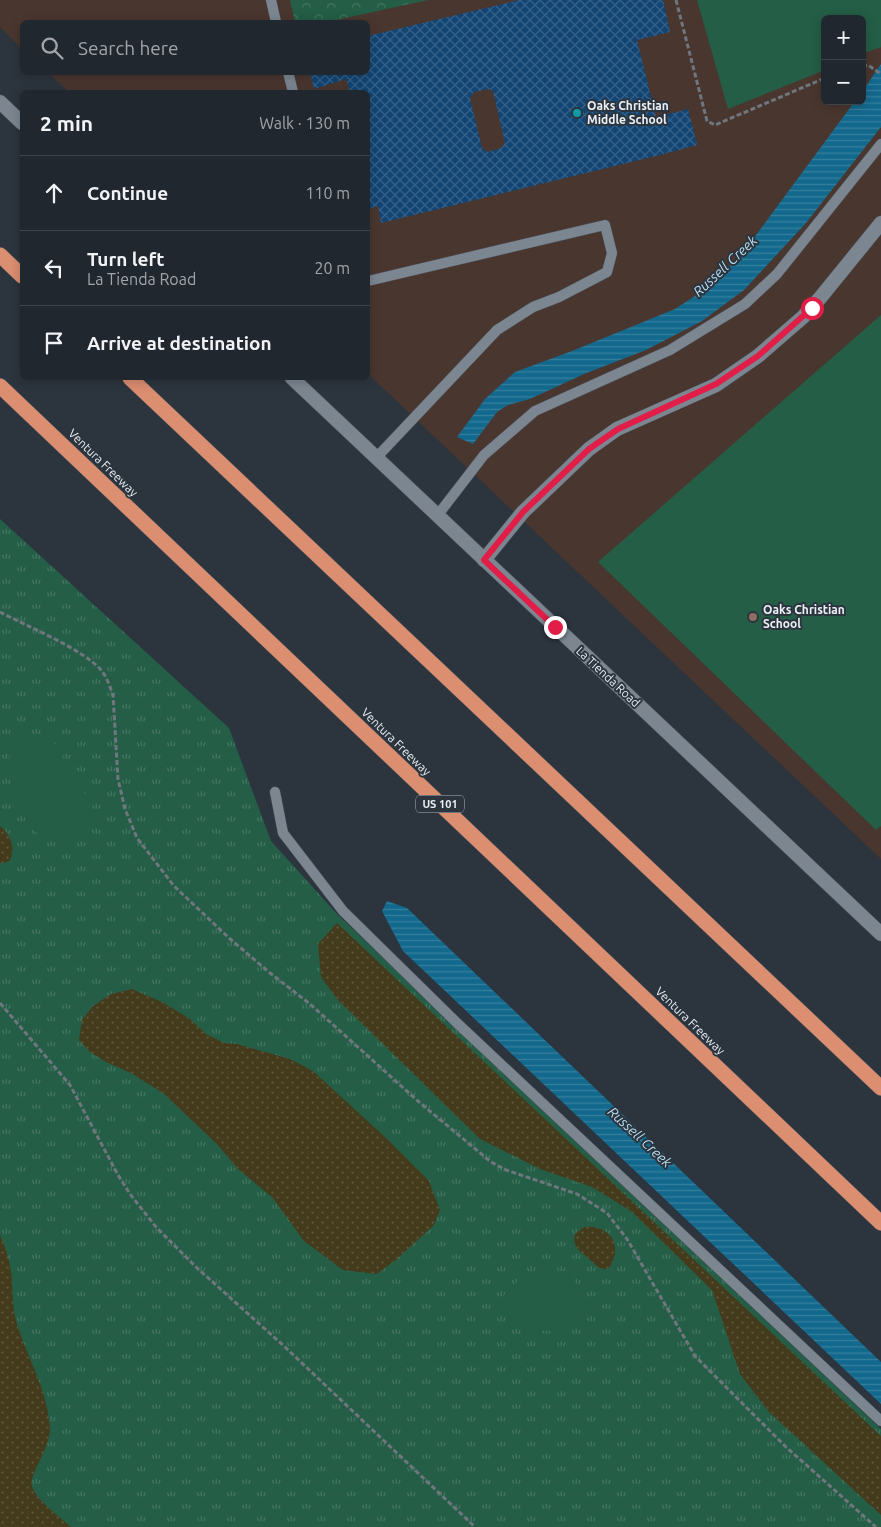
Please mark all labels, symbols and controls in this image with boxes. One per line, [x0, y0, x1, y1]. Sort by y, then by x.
map controls [821, 15, 866, 105]
button: + [821, 15, 866, 60]
search box [20, 20, 370, 75]
icon: search [38, 34, 66, 62]
text: Search here [78, 37, 178, 59]
button: − [821, 60, 866, 105]
place label: Oaks Christian Middle School [587, 99, 669, 126]
marker: Oaks Christian Middle School [571, 107, 583, 119]
text: 2 min [40, 111, 93, 135]
text: Walk · 130 m [259, 114, 350, 132]
icon: ahead [40, 179, 68, 207]
text: Continue [87, 182, 168, 204]
text: 110 m [305, 184, 350, 202]
water label: Russell Creek [690, 232, 761, 300]
text: Turn left [87, 248, 165, 270]
icon: left [40, 254, 68, 282]
text: 20 m [314, 259, 350, 277]
text: La Tienda Road [87, 270, 196, 288]
route start [801, 297, 824, 320]
icon: arrive [40, 329, 68, 357]
text: Arrive at destination [87, 332, 272, 354]
street label: Ventura Freeway [66, 426, 141, 499]
place label: Oaks Christian School [763, 603, 845, 630]
marker: Oaks Christian School [747, 611, 759, 623]
route end [544, 616, 567, 639]
street label: La Tienda Road [574, 644, 643, 709]
street label: Ventura Freeway [359, 705, 434, 778]
road number: US 101 [416, 796, 464, 812]
street label: Ventura Freeway [653, 984, 728, 1057]
water label: Russell Creek [605, 1103, 676, 1171]

